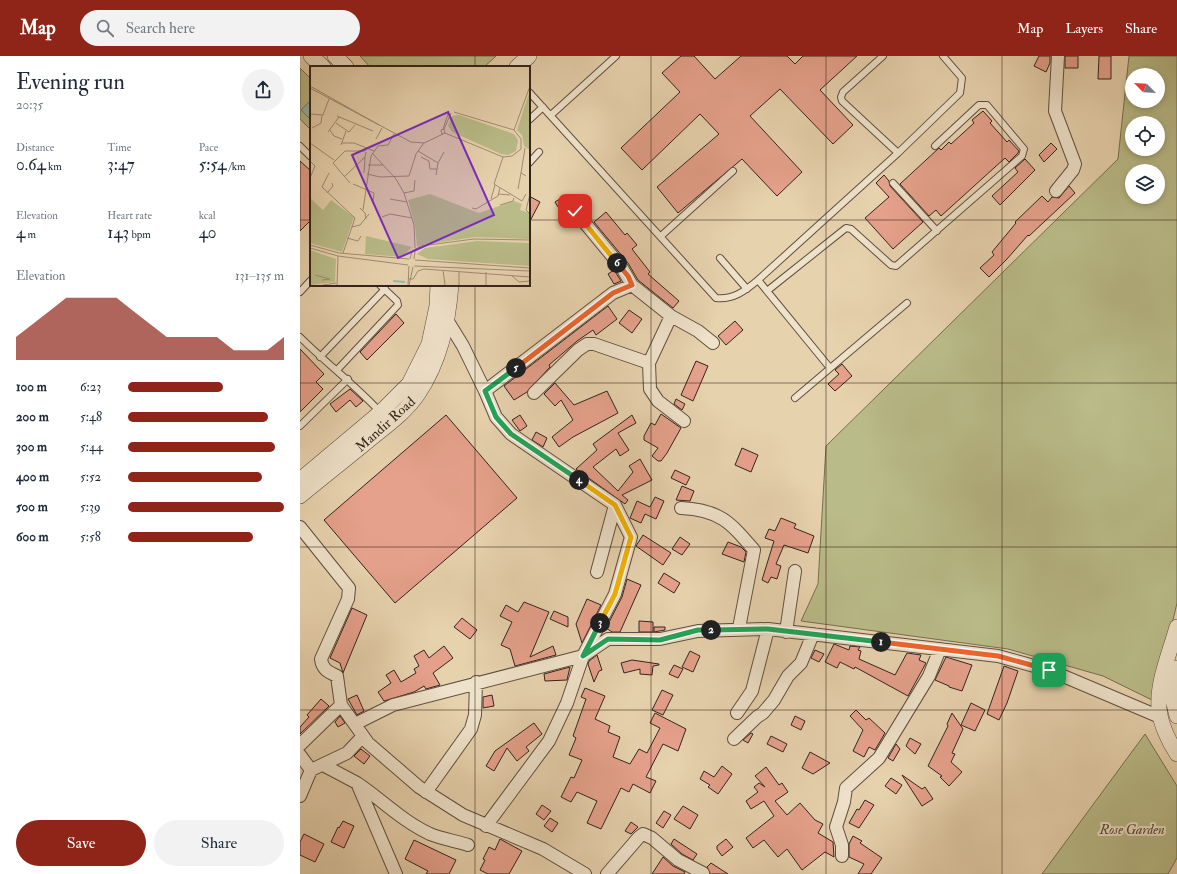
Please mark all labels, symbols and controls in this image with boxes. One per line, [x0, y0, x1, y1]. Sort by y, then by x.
search box [80, 10, 360, 46]
text: Map [20, 16, 56, 40]
icon: search [94, 17, 116, 39]
text: Search here [126, 19, 195, 38]
text: Map [1017, 20, 1043, 37]
text: Layers [1065, 20, 1103, 37]
text: Share [1125, 20, 1157, 37]
inset map [310, 66, 530, 286]
text: Evening run [16, 68, 125, 96]
north arrow [1125, 68, 1165, 108]
map controls [1125, 68, 1165, 204]
button: share [242, 69, 284, 111]
text: 20:35 [16, 97, 43, 113]
button: locate [1125, 116, 1165, 156]
text: Distance [16, 141, 54, 154]
text: Time [107, 141, 131, 154]
text: Pace [199, 141, 218, 154]
text: 0.64 [16, 154, 46, 175]
text: 3:47 [107, 154, 135, 175]
text: 5:54 [199, 154, 227, 175]
text: km [46, 160, 62, 173]
text: /km [227, 160, 246, 173]
button: layers [1125, 164, 1165, 204]
pin [558, 194, 592, 228]
icon: check [564, 200, 586, 222]
text: Elevation [16, 209, 58, 222]
text: Heart rate [107, 209, 152, 222]
text: kcal [199, 209, 216, 222]
text: 4 [16, 222, 25, 243]
text: 143 [107, 222, 129, 243]
text: 40 [199, 222, 217, 243]
text: m [25, 228, 36, 241]
text: bpm [129, 228, 151, 241]
pin: 6 [607, 253, 627, 273]
text: 6 [614, 256, 620, 269]
text: Elevation [16, 268, 66, 284]
text: 131–135 m [235, 268, 284, 284]
pin: 5 [506, 358, 526, 378]
text: 5 [514, 361, 518, 374]
text: 100 m [16, 379, 47, 395]
text: 6:23 [80, 379, 101, 395]
street label: Mandir Road [352, 393, 419, 456]
text: 200 m [16, 409, 49, 425]
text: 5:48 [80, 409, 102, 425]
text: 300 m [16, 439, 47, 455]
text: 5:44 [80, 439, 103, 455]
text: 400 m [16, 469, 49, 485]
text: 5:52 [80, 469, 101, 485]
pin: 4 [569, 470, 589, 490]
text: 4 [576, 473, 582, 486]
text: 500 m [16, 499, 48, 515]
text: 5:39 [80, 499, 101, 515]
text: 600 m [16, 529, 49, 545]
text: 5:58 [80, 529, 101, 545]
pin: 3 [590, 613, 610, 633]
text: 3 [598, 616, 602, 629]
pin: 2 [701, 620, 721, 640]
text: 2 [708, 623, 714, 636]
pin: 1 [871, 632, 891, 652]
text: 1 [879, 635, 883, 648]
pin [1032, 653, 1066, 687]
icon: arrive [1038, 659, 1060, 681]
button: Save [16, 820, 146, 866]
button: Share [154, 820, 284, 866]
park label: Rose Garden [1098, 821, 1165, 838]

